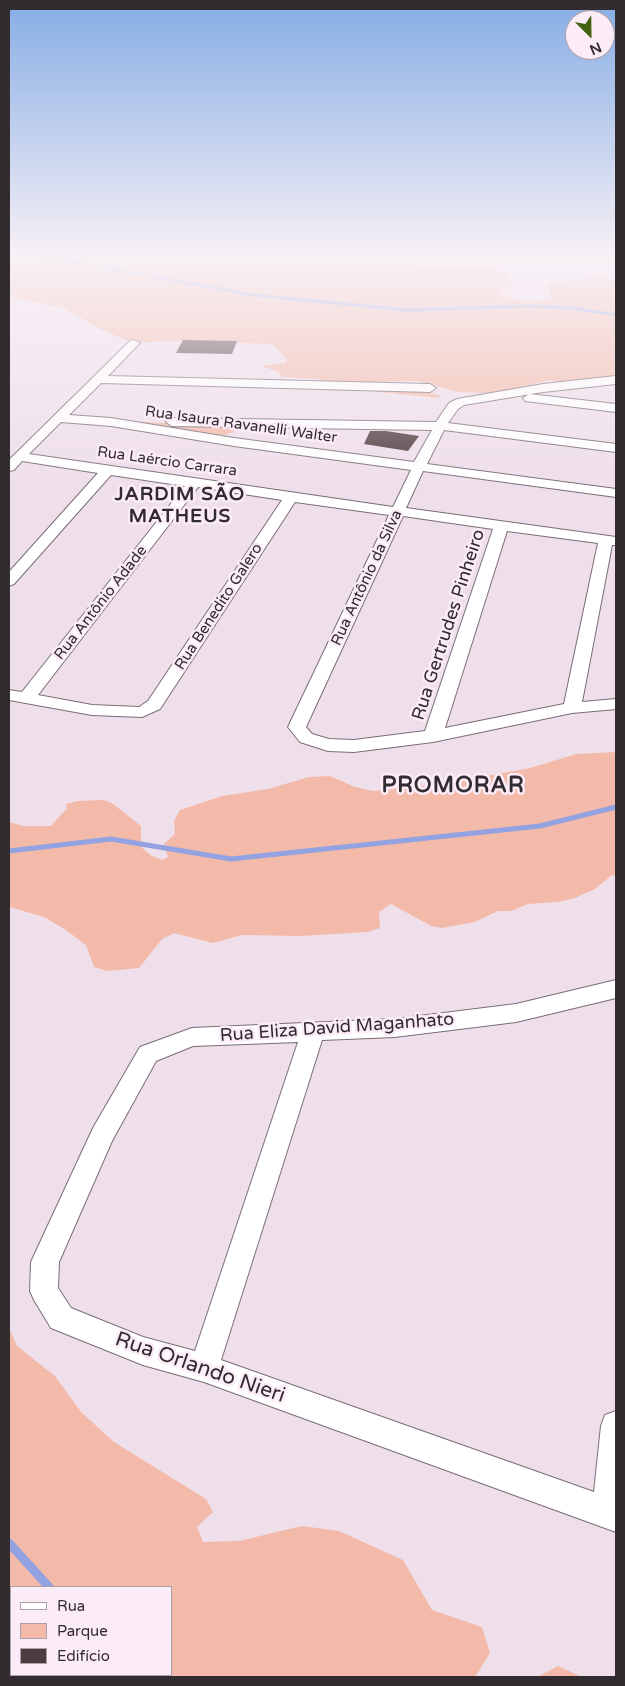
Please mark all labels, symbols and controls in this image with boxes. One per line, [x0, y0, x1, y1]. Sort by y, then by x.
north arrow [565, 10, 615, 60]
text: N [587, 38, 604, 58]
street label: Rua Isaura Ravanelli Walter [144, 403, 338, 447]
street label: Rua Laércio Carrara [96, 443, 238, 481]
district label: JARDIM SÃO MATHEUS [113, 484, 247, 528]
street label: Rua Antônio da Silva [328, 507, 406, 649]
street label: Rua Gertrudes Pinheiro [408, 527, 490, 723]
street label: Rua Benedito Galero [171, 540, 267, 674]
street label: Rua Antônio Adade [51, 542, 151, 664]
district label: PROMORAR [380, 773, 526, 799]
street label: Rua Eliza David Maganhato [219, 1009, 455, 1047]
street label: Rua Orlando Nieri [112, 1327, 288, 1409]
legend [10, 1586, 172, 1676]
text: Rua [57, 1597, 85, 1615]
text: Parque [57, 1622, 108, 1640]
text: Edifício [57, 1647, 110, 1665]

